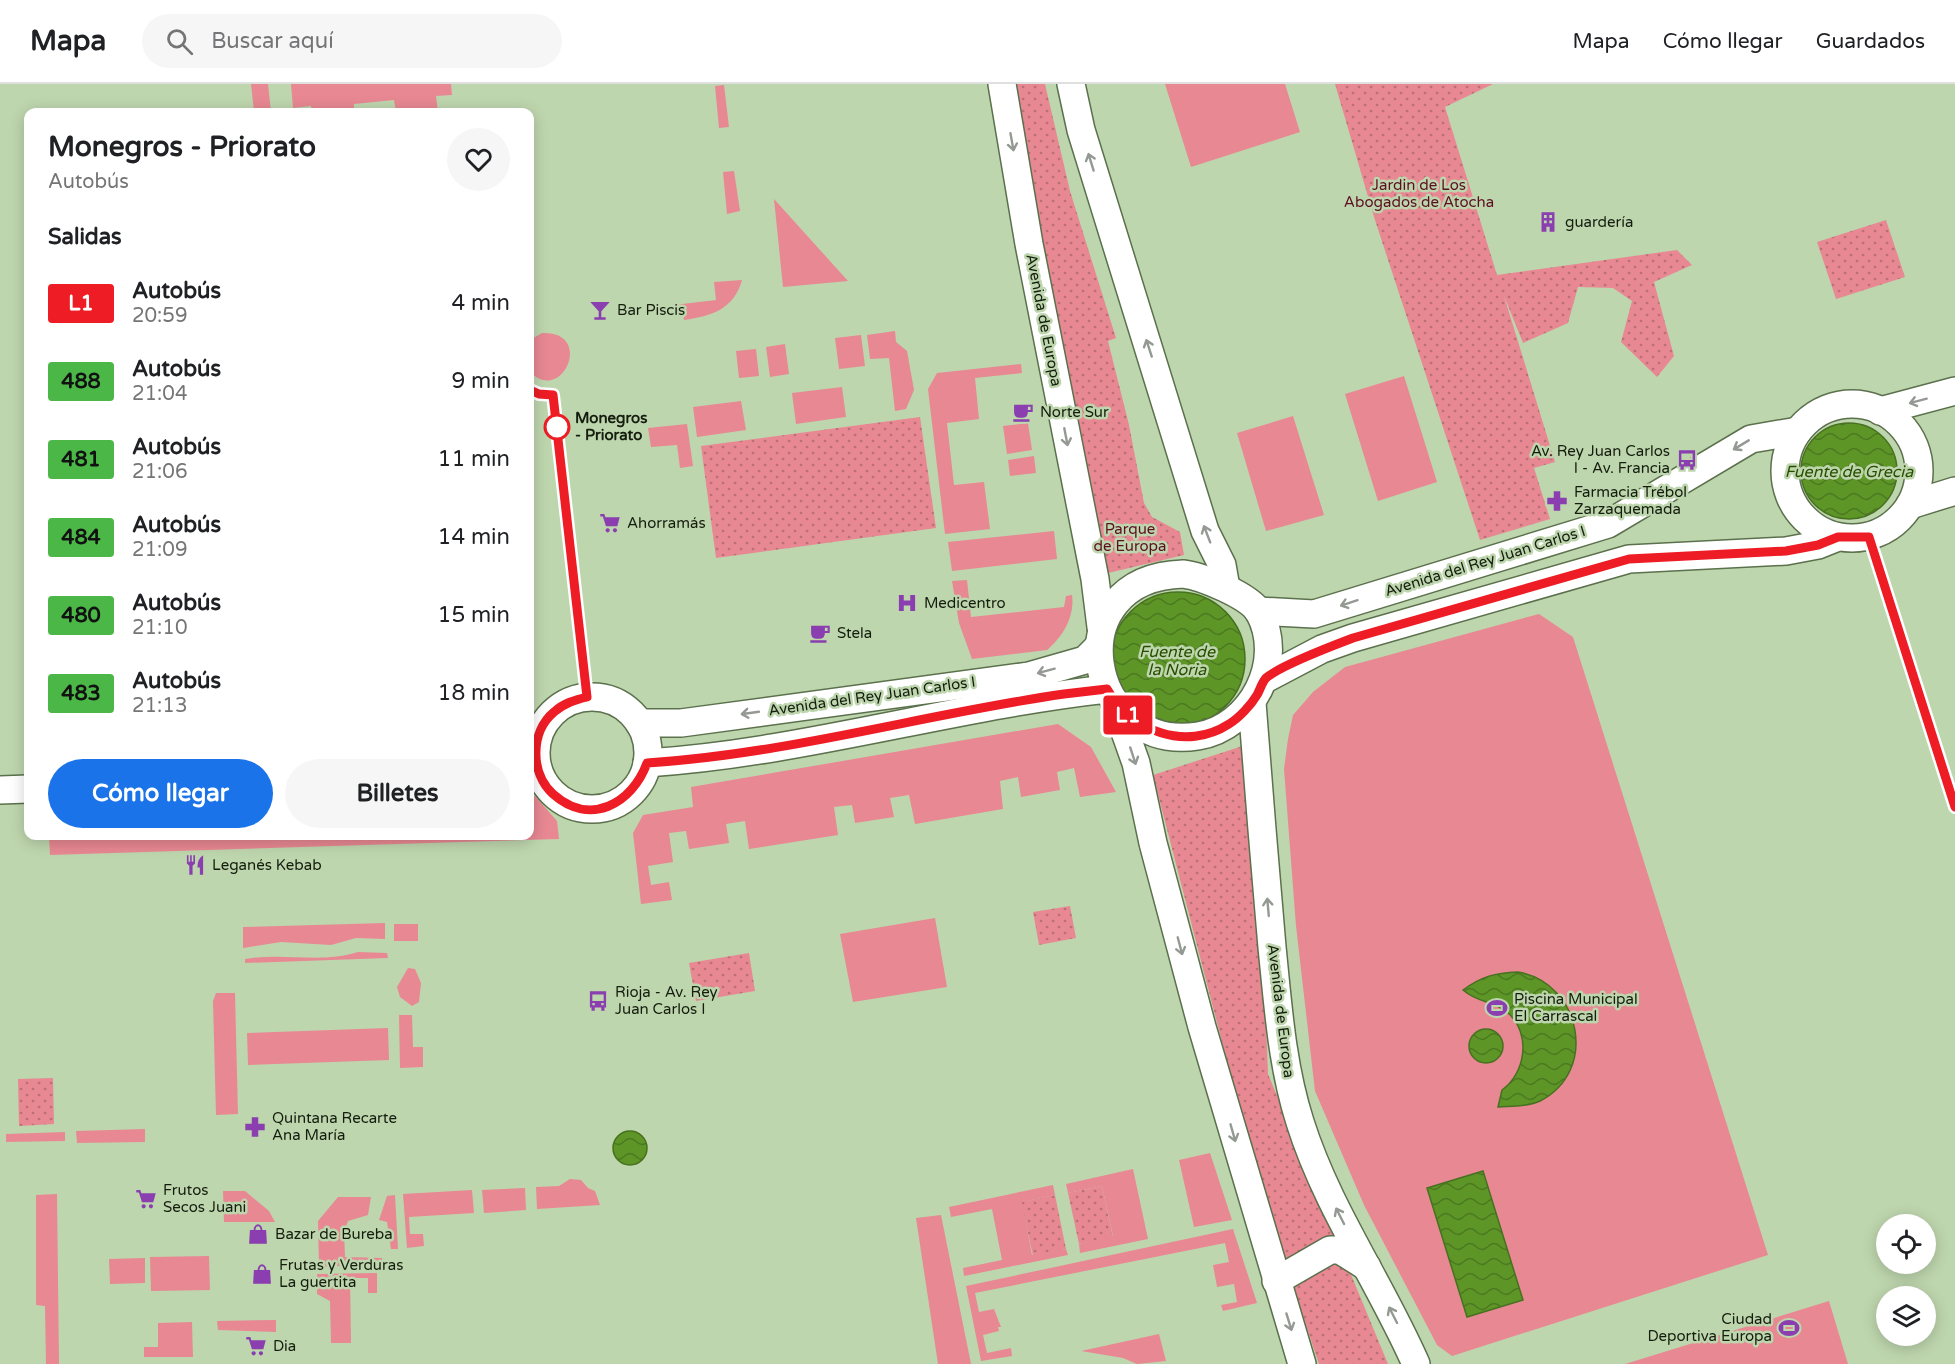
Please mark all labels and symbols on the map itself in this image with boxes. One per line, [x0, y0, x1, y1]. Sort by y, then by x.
one-way arrow [1006, 131, 1017, 151]
one-way arrow [1085, 153, 1096, 172]
park label: Jardin de Los Abogados de Atocha [1344, 176, 1494, 211]
building icon: guardería [1536, 210, 1560, 234]
place label: guardería [1565, 213, 1633, 231]
street label: Avenida de Europa [1022, 252, 1066, 388]
bar icon: Bar Piscis [588, 298, 612, 322]
place label: Bar Piscis [617, 301, 685, 319]
one-way arrow [1142, 339, 1153, 358]
one-way arrow [1909, 396, 1928, 407]
cafe icon: Norte Sur [1011, 400, 1035, 424]
place label: Norte Sur [1040, 403, 1109, 421]
place label: Monegros - Priorato [575, 409, 647, 444]
marker: Monegros - Priorato [544, 414, 570, 440]
one-way arrow [1061, 426, 1072, 446]
one-way arrow [1733, 439, 1750, 451]
place label: Av. Rey Juan Carlos I - Av. Francia [1531, 442, 1670, 477]
bus stop icon: Av. Rey Juan Carlos I - Av. Francia [1675, 448, 1699, 472]
water label: Fuente de Grecia [1785, 462, 1914, 482]
place label: Farmacia Trébol Zarzaquemada [1574, 483, 1687, 518]
pharmacy icon: Farmacia Trébol Zarzaquemada [1545, 489, 1569, 513]
supermarket icon: Ahorramás [598, 511, 622, 535]
place label: Ahorramás [627, 514, 706, 532]
park label: Parque de Europa [1094, 520, 1166, 555]
street label: Avenida del Rey Juan Carlos I [1383, 522, 1587, 600]
one-way arrow [1201, 525, 1212, 544]
hospital icon: Medicentro [895, 591, 919, 615]
place label: Medicentro [924, 594, 1006, 612]
one-way arrow [1340, 598, 1359, 609]
cafe icon: Stela [808, 621, 832, 645]
place label: Stela [837, 624, 872, 642]
water label: Fuente de la Noria [1139, 642, 1216, 680]
one-way arrow [1037, 666, 1056, 678]
street label: Avenida del Rey Juan Carlos I [767, 673, 977, 719]
line badge: L1 [1101, 696, 1155, 734]
one-way arrow [740, 708, 760, 719]
one-way arrow [1128, 746, 1139, 765]
restaurant icon: Leganés Kebab [183, 853, 207, 877]
place label: Leganés Kebab [212, 856, 322, 874]
one-way arrow [1262, 897, 1273, 917]
one-way arrow [1175, 936, 1186, 955]
street label: Avenida de Europa [1264, 943, 1298, 1079]
place label: Rioja - Av. Rey Juan Carlos I [615, 983, 718, 1018]
bus stop icon: Rioja - Av. Rey Juan Carlos I [586, 989, 610, 1013]
place label: Piscina Municipal El Carrascal [1514, 990, 1638, 1025]
sports icon: Piscina Municipal El Carrascal [1485, 996, 1509, 1020]
place label: Quintana Recarte Ana María [272, 1109, 397, 1144]
pharmacy icon: Quintana Recarte Ana María [243, 1115, 267, 1139]
one-way arrow [1228, 1123, 1239, 1142]
place label: Frutos Secos Juani [163, 1181, 246, 1216]
supermarket icon: Frutos Secos Juani [134, 1187, 158, 1211]
one-way arrow [1334, 1208, 1345, 1226]
shop icon: Bazar de Bureba [246, 1222, 270, 1246]
place label: Bazar de Bureba [275, 1225, 393, 1243]
place label: Frutas y Verduras La guertita [279, 1256, 403, 1291]
shop icon: Frutas y Verduras La guertita [250, 1262, 274, 1286]
one-way arrow [1387, 1307, 1398, 1325]
place label: Ciudad Deportiva Europa [1647, 1310, 1772, 1345]
one-way arrow [1284, 1312, 1295, 1331]
sports icon: Ciudad Deportiva Europa [1777, 1316, 1801, 1340]
supermarket icon: Dia [244, 1334, 268, 1358]
place label: Dia [273, 1337, 296, 1355]

